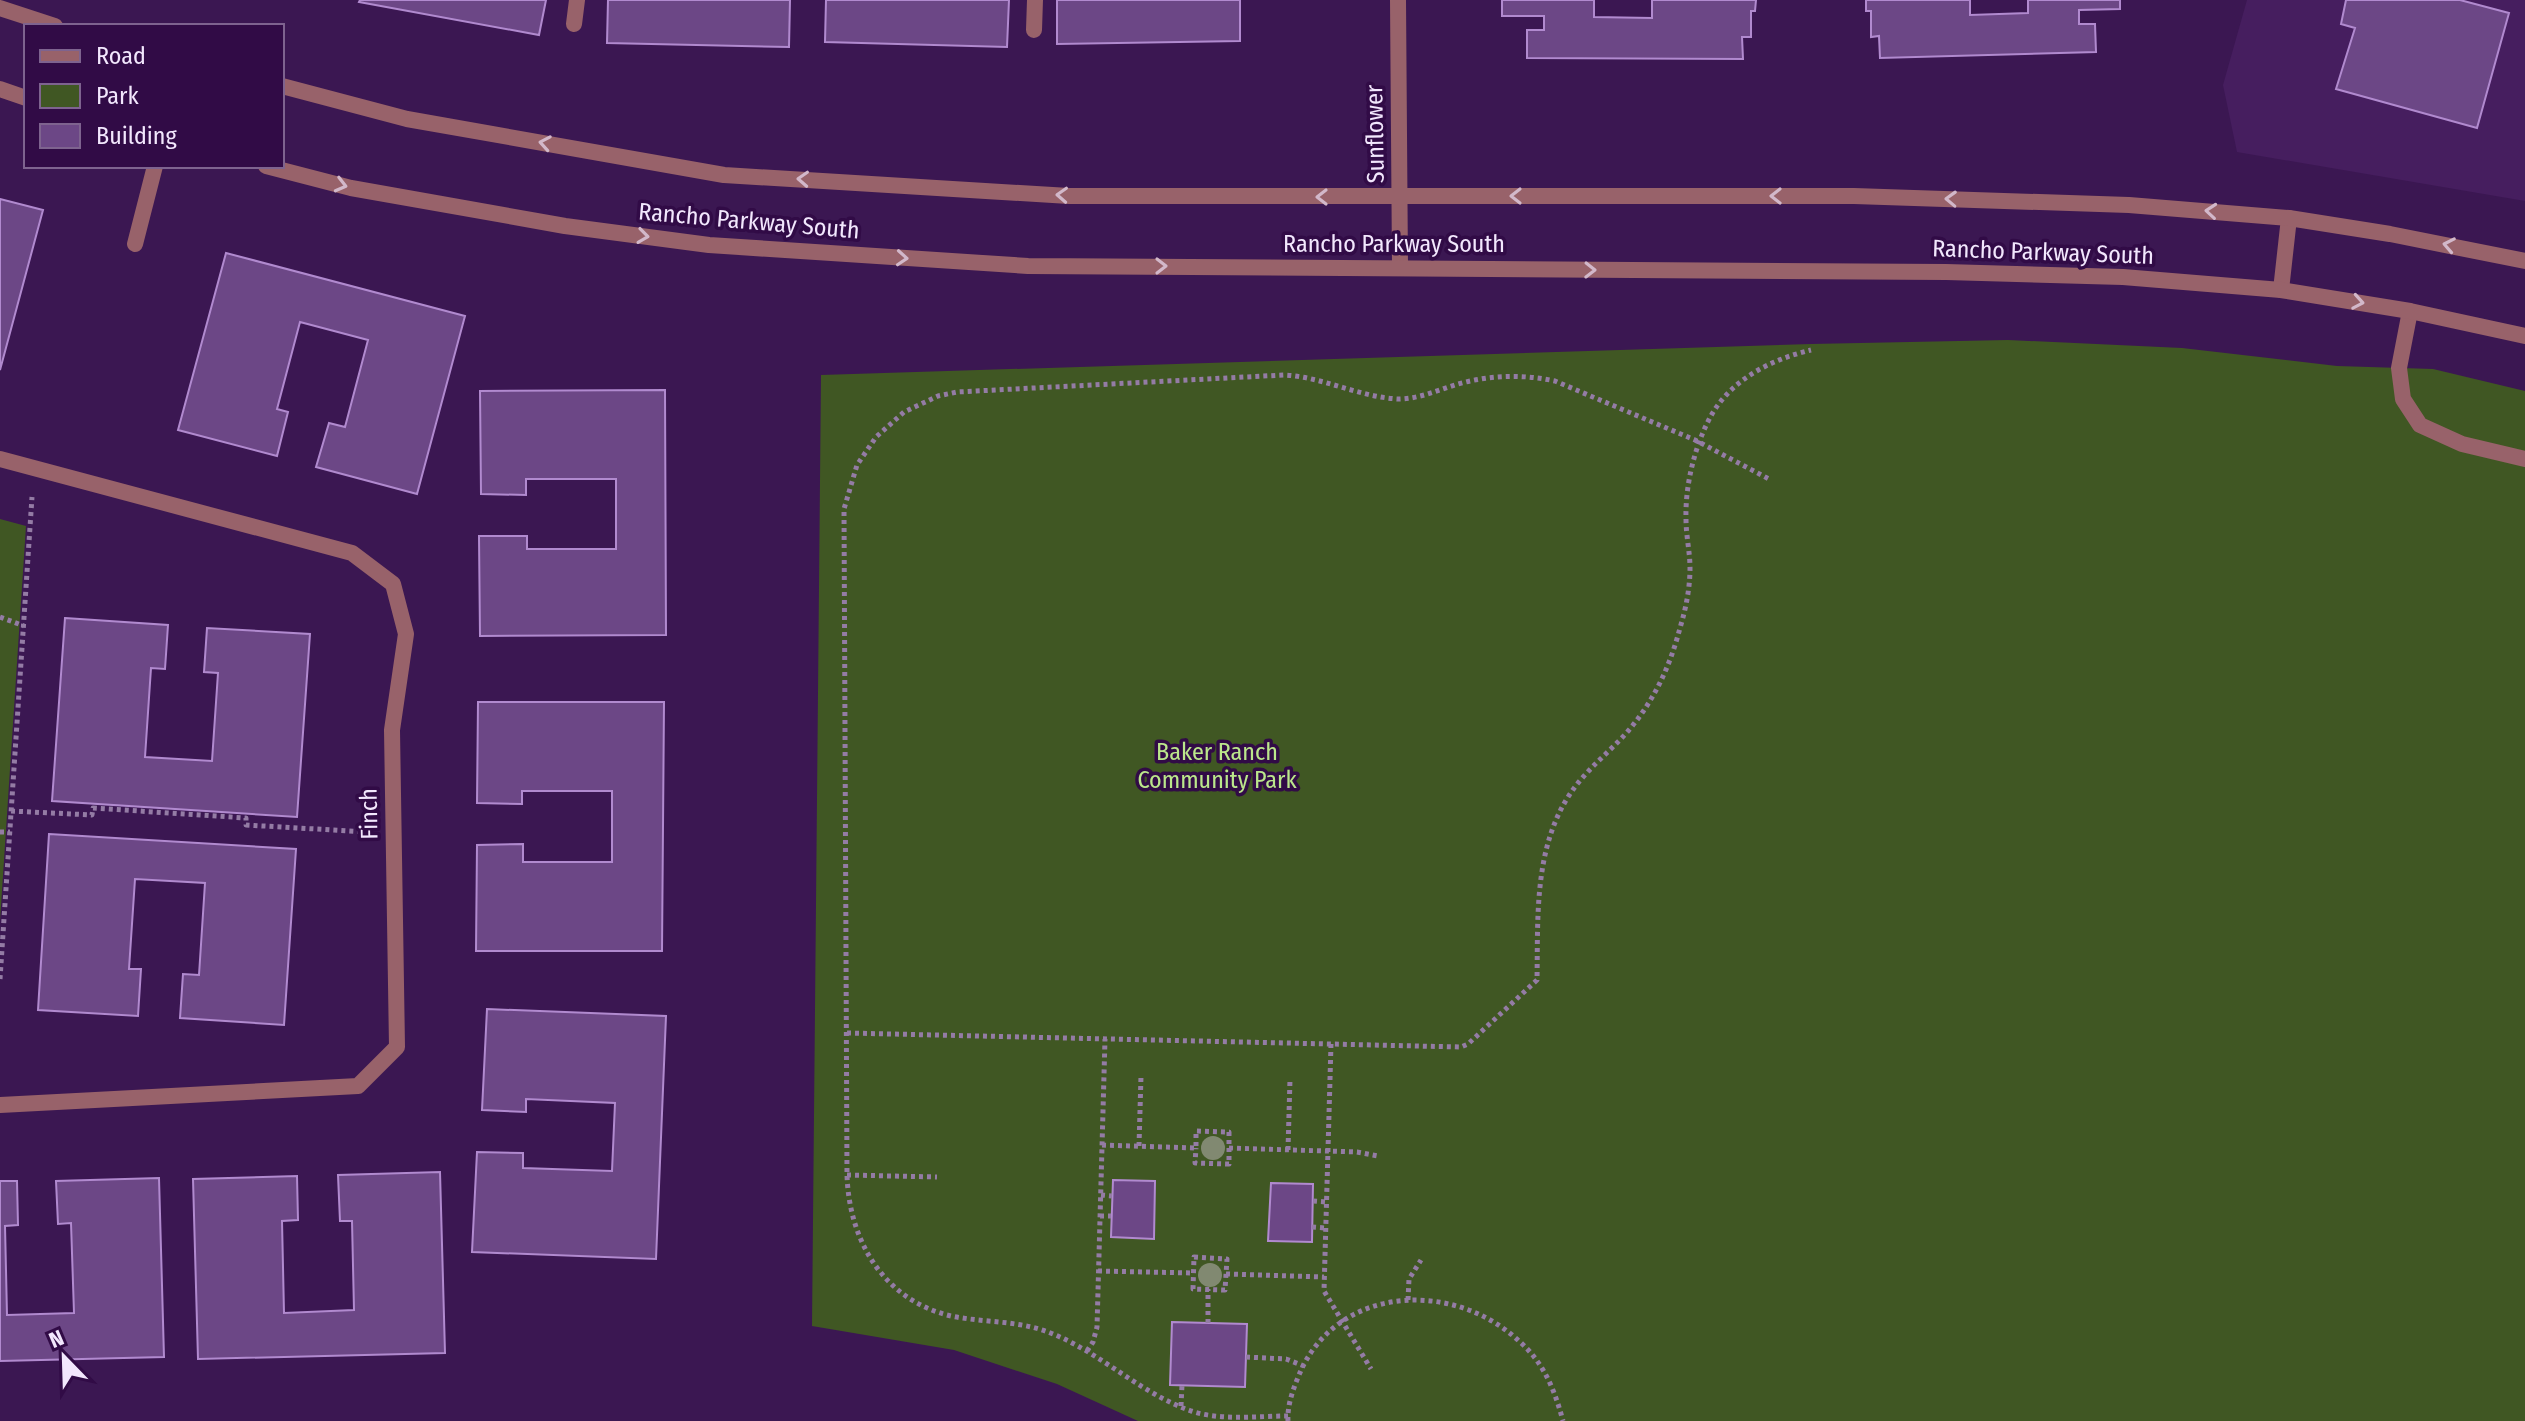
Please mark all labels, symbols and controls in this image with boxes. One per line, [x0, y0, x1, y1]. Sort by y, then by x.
legend [24, 24, 284, 168]
text: Road [96, 42, 146, 70]
text: Park [96, 82, 139, 110]
street label: Sunflower [1360, 84, 1390, 184]
text: Building [96, 122, 178, 150]
one-way arrow [539, 136, 552, 153]
one-way arrow [796, 171, 809, 188]
one-way arrow [334, 176, 348, 193]
one-way arrow [1055, 187, 1068, 204]
one-way arrow [1769, 187, 1782, 205]
one-way arrow [1315, 188, 1328, 206]
one-way arrow [1509, 188, 1522, 205]
one-way arrow [1945, 191, 1957, 208]
street label: Rancho Parkway South [637, 197, 861, 245]
one-way arrow [2204, 203, 2217, 220]
one-way arrow [636, 227, 649, 244]
street label: Rancho Parkway South [1283, 230, 1505, 258]
street label: Rancho Parkway South [1932, 234, 2154, 270]
one-way arrow [2442, 237, 2456, 254]
one-way arrow [895, 249, 908, 266]
one-way arrow [1155, 257, 1168, 275]
one-way arrow [1584, 261, 1597, 279]
one-way arrow [2351, 293, 2365, 310]
park label: Baker Ranch Community Park [1137, 738, 1297, 794]
street label: Finch [355, 788, 383, 840]
north arrow [24, 1317, 104, 1397]
text: N [45, 1324, 68, 1354]

